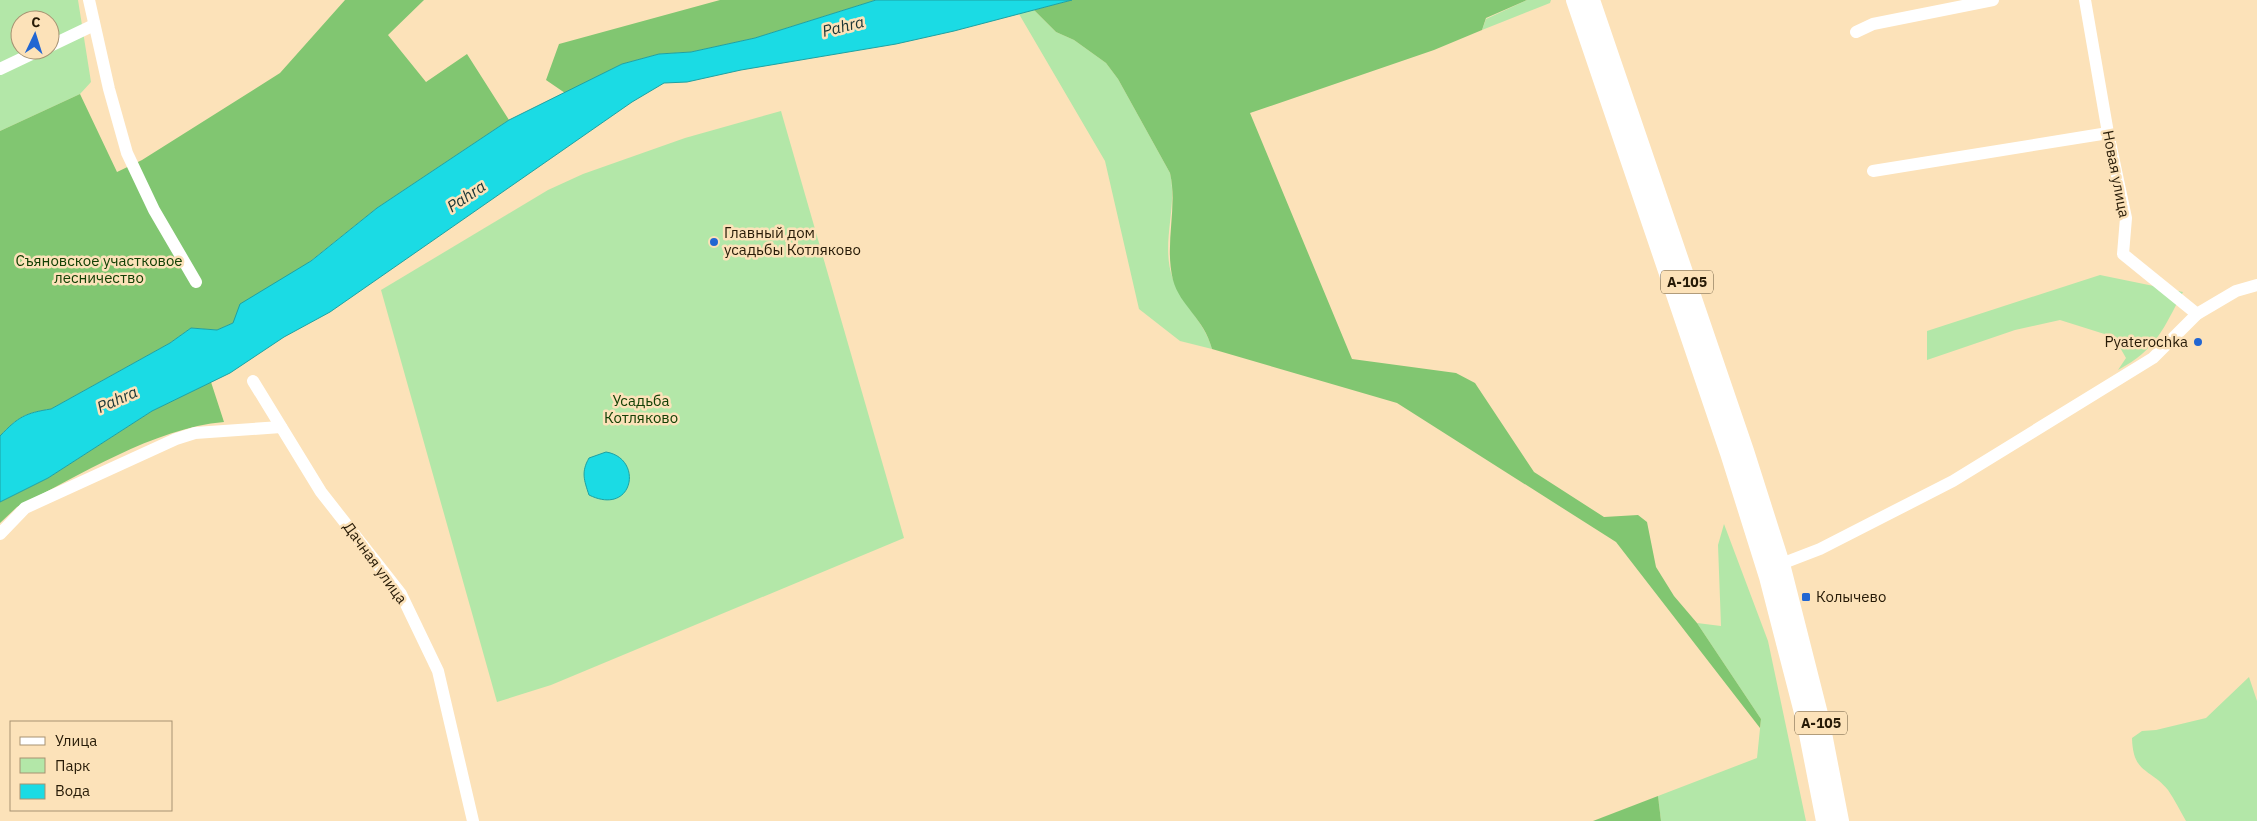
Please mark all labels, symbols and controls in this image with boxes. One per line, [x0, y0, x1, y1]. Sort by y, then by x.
north arrow [10, 10, 60, 60]
water label: Pahra [820, 11, 866, 41]
text: С [31, 13, 41, 31]
street label: Новая улица [2099, 129, 2134, 219]
water label: Pahra [443, 176, 489, 216]
place label: Главный дом усадьбы Котляково [724, 223, 861, 259]
marker: Главный дом усадьбы Котляково [708, 236, 720, 248]
park label: Съяновское участковое лесничество [15, 251, 183, 287]
road number: А-105 [1661, 270, 1713, 294]
place label: Pyaterochka [2104, 332, 2188, 351]
marker: Pyaterochka [2192, 336, 2204, 348]
water label: Pahra [94, 381, 140, 417]
park label: Усадьба Котляково [604, 391, 678, 427]
street label: Дачная улица [339, 518, 412, 607]
place label: Колычево [1816, 587, 1886, 606]
marker: Колычево [1800, 591, 1812, 603]
road number: А-105 [1795, 711, 1847, 734]
legend [10, 721, 172, 811]
text: Улица [55, 731, 97, 750]
text: Парк [55, 756, 90, 775]
text: Вода [55, 781, 90, 800]

